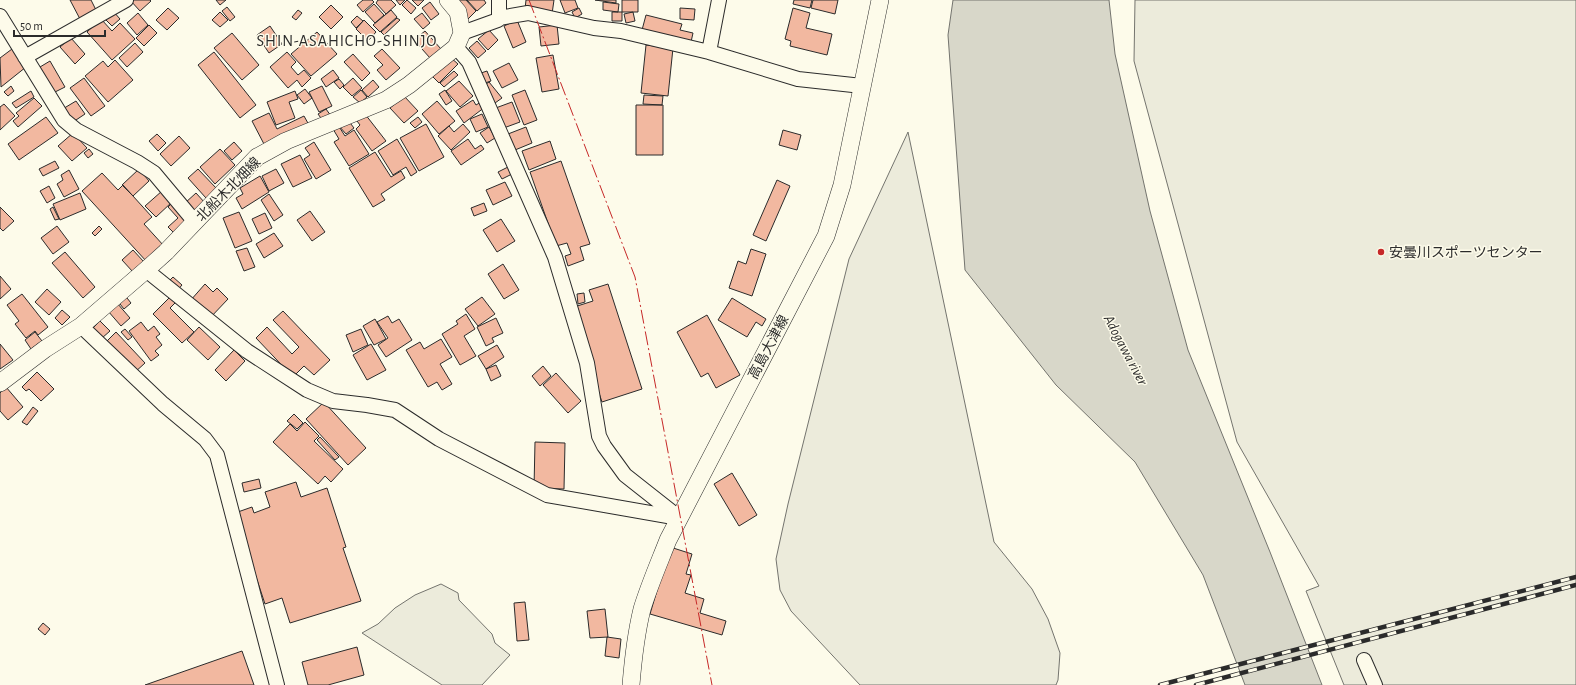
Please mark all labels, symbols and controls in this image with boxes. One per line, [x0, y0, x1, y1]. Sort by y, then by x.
scale bar [14, 12, 105, 38]
text: 50 m [20, 20, 43, 32]
district label: SHIN-ASAHICHO-SHINJO [257, 33, 437, 49]
street label: 北船木北畑線 [193, 154, 263, 224]
place label: 安曇川スポーツセンター [1389, 245, 1543, 260]
marker: 安曇川スポーツセンター [1376, 247, 1386, 257]
water label: Adogawa river [1100, 312, 1151, 389]
street label: 高島大津線 [745, 313, 791, 382]

